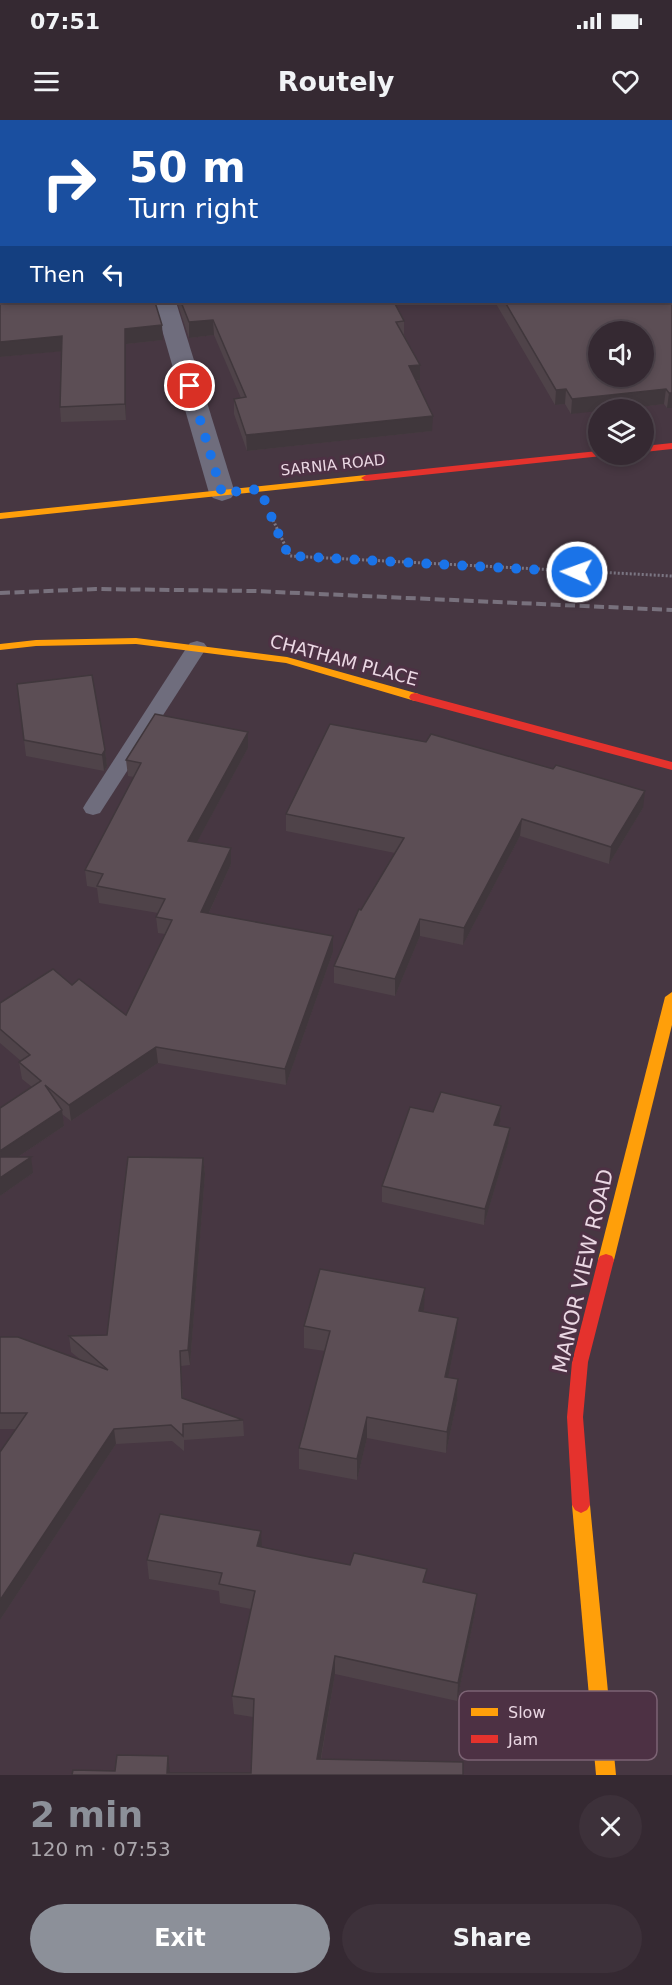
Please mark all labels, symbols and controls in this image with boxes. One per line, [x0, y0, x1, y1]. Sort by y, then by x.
text: 07:51 [30, 9, 100, 34]
icon: menu [30, 65, 63, 98]
icon: heart [609, 65, 642, 98]
text: Routely [278, 66, 394, 97]
text: 50 m [129, 143, 246, 192]
icon: right [30, 144, 108, 222]
text: Turn right [129, 193, 258, 224]
icon: left [97, 258, 130, 291]
text: Then [30, 262, 85, 287]
map controls [588, 321, 654, 465]
button: sound [588, 321, 654, 387]
pin [164, 360, 215, 411]
icon: arrive [173, 369, 206, 402]
button: layers [588, 399, 654, 465]
street label: SARNIA ROAD [280, 451, 386, 479]
position arrow [545, 540, 609, 604]
street label: CHATHAM PLACE [268, 630, 420, 690]
street label: MANOR VIEW ROAD [548, 1167, 618, 1375]
legend [459, 1691, 657, 1760]
text: Slow [508, 1703, 545, 1722]
text: Jam [507, 1730, 538, 1749]
text: 2 min [30, 1794, 143, 1835]
button: close [579, 1795, 642, 1858]
text: 120 m · 07:53 [30, 1837, 171, 1861]
button: Exit [30, 1904, 330, 1973]
button: Share [342, 1904, 642, 1973]

